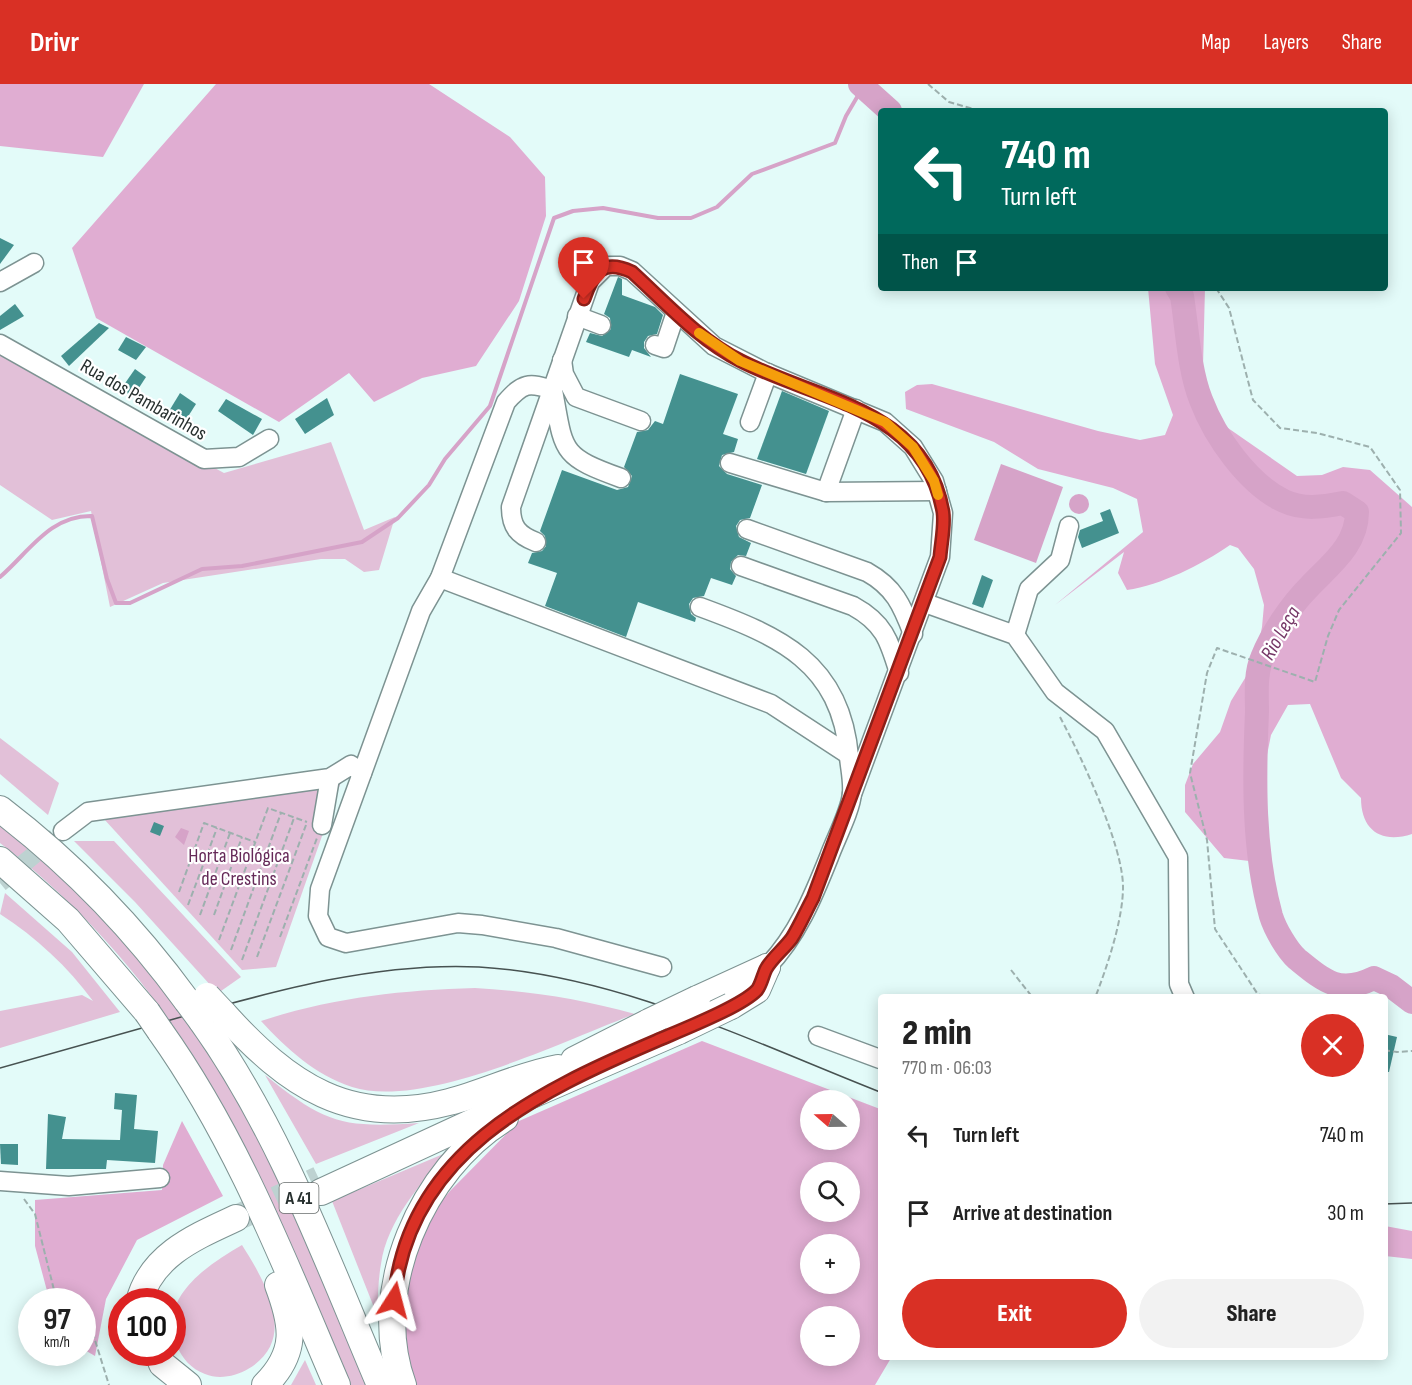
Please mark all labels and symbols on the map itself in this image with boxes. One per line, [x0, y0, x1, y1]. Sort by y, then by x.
pin [558, 237, 609, 299]
street label: Rua dos Pambarinhos [76, 354, 211, 446]
water label: Rio Leça [1255, 602, 1306, 664]
park label: Horta Biológica de Crestins [188, 844, 290, 891]
north arrow [800, 1090, 860, 1150]
road number: A 41 [280, 1183, 318, 1213]
position arrow [362, 1268, 426, 1332]
speed limit sign: 100 [108, 1288, 186, 1366]

